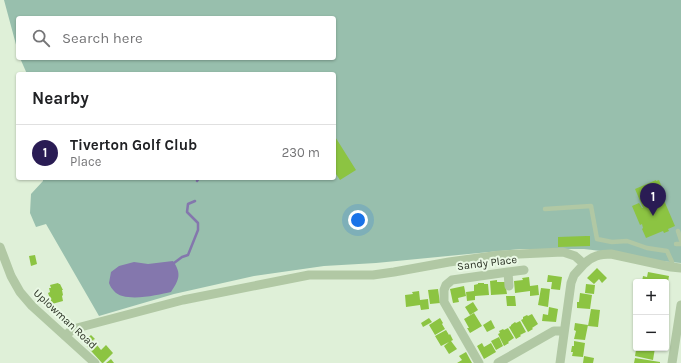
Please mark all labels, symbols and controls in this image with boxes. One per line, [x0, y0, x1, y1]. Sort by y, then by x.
search box [16, 16, 336, 60]
icon: search [30, 27, 52, 49]
text: Search here [62, 29, 143, 47]
text: Nearby [32, 88, 89, 108]
text: Tiverton Golf Club [70, 136, 197, 154]
text: 1 [43, 145, 47, 160]
text: 230 m [282, 145, 320, 160]
text: Place [70, 154, 101, 169]
pin: 1 [640, 183, 666, 216]
your location [348, 210, 368, 230]
street label: Sandy Place [456, 253, 518, 273]
map controls [633, 279, 669, 351]
button: + [633, 279, 669, 315]
street label: Uplowman Road [31, 286, 99, 352]
button: − [633, 315, 669, 351]

